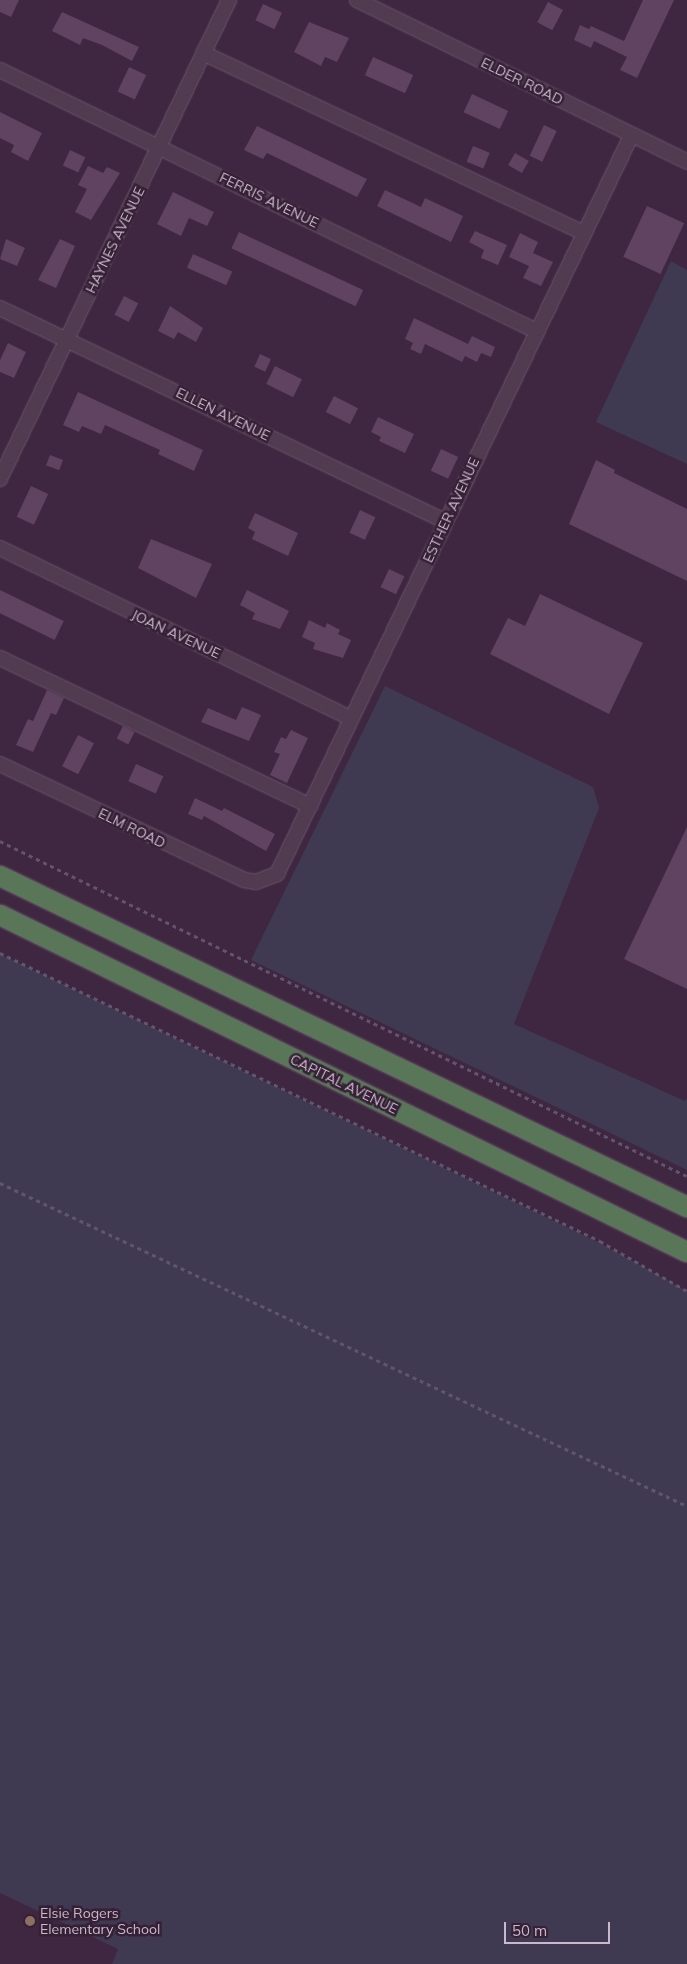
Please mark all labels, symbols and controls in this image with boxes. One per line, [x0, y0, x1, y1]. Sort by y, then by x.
street label: ELDER ROAD [478, 54, 566, 108]
street label: FERRIS AVENUE [217, 169, 321, 231]
street label: HAYNES AVENUE [82, 184, 148, 296]
street label: ELLEN AVENUE [173, 384, 273, 444]
street label: ESTHER AVENUE [419, 455, 483, 565]
street label: JOAN AVENUE [129, 606, 223, 662]
street label: ELM ROAD [96, 805, 168, 851]
street label: CAPITAL AVENUE [287, 1051, 401, 1117]
place label: Elsie Rogers Elementary School [40, 1905, 160, 1938]
scale bar [507, 1912, 613, 1944]
marker: Elsie Rogers Elementary School [24, 1915, 36, 1927]
text: 50 m [512, 1921, 547, 1940]

